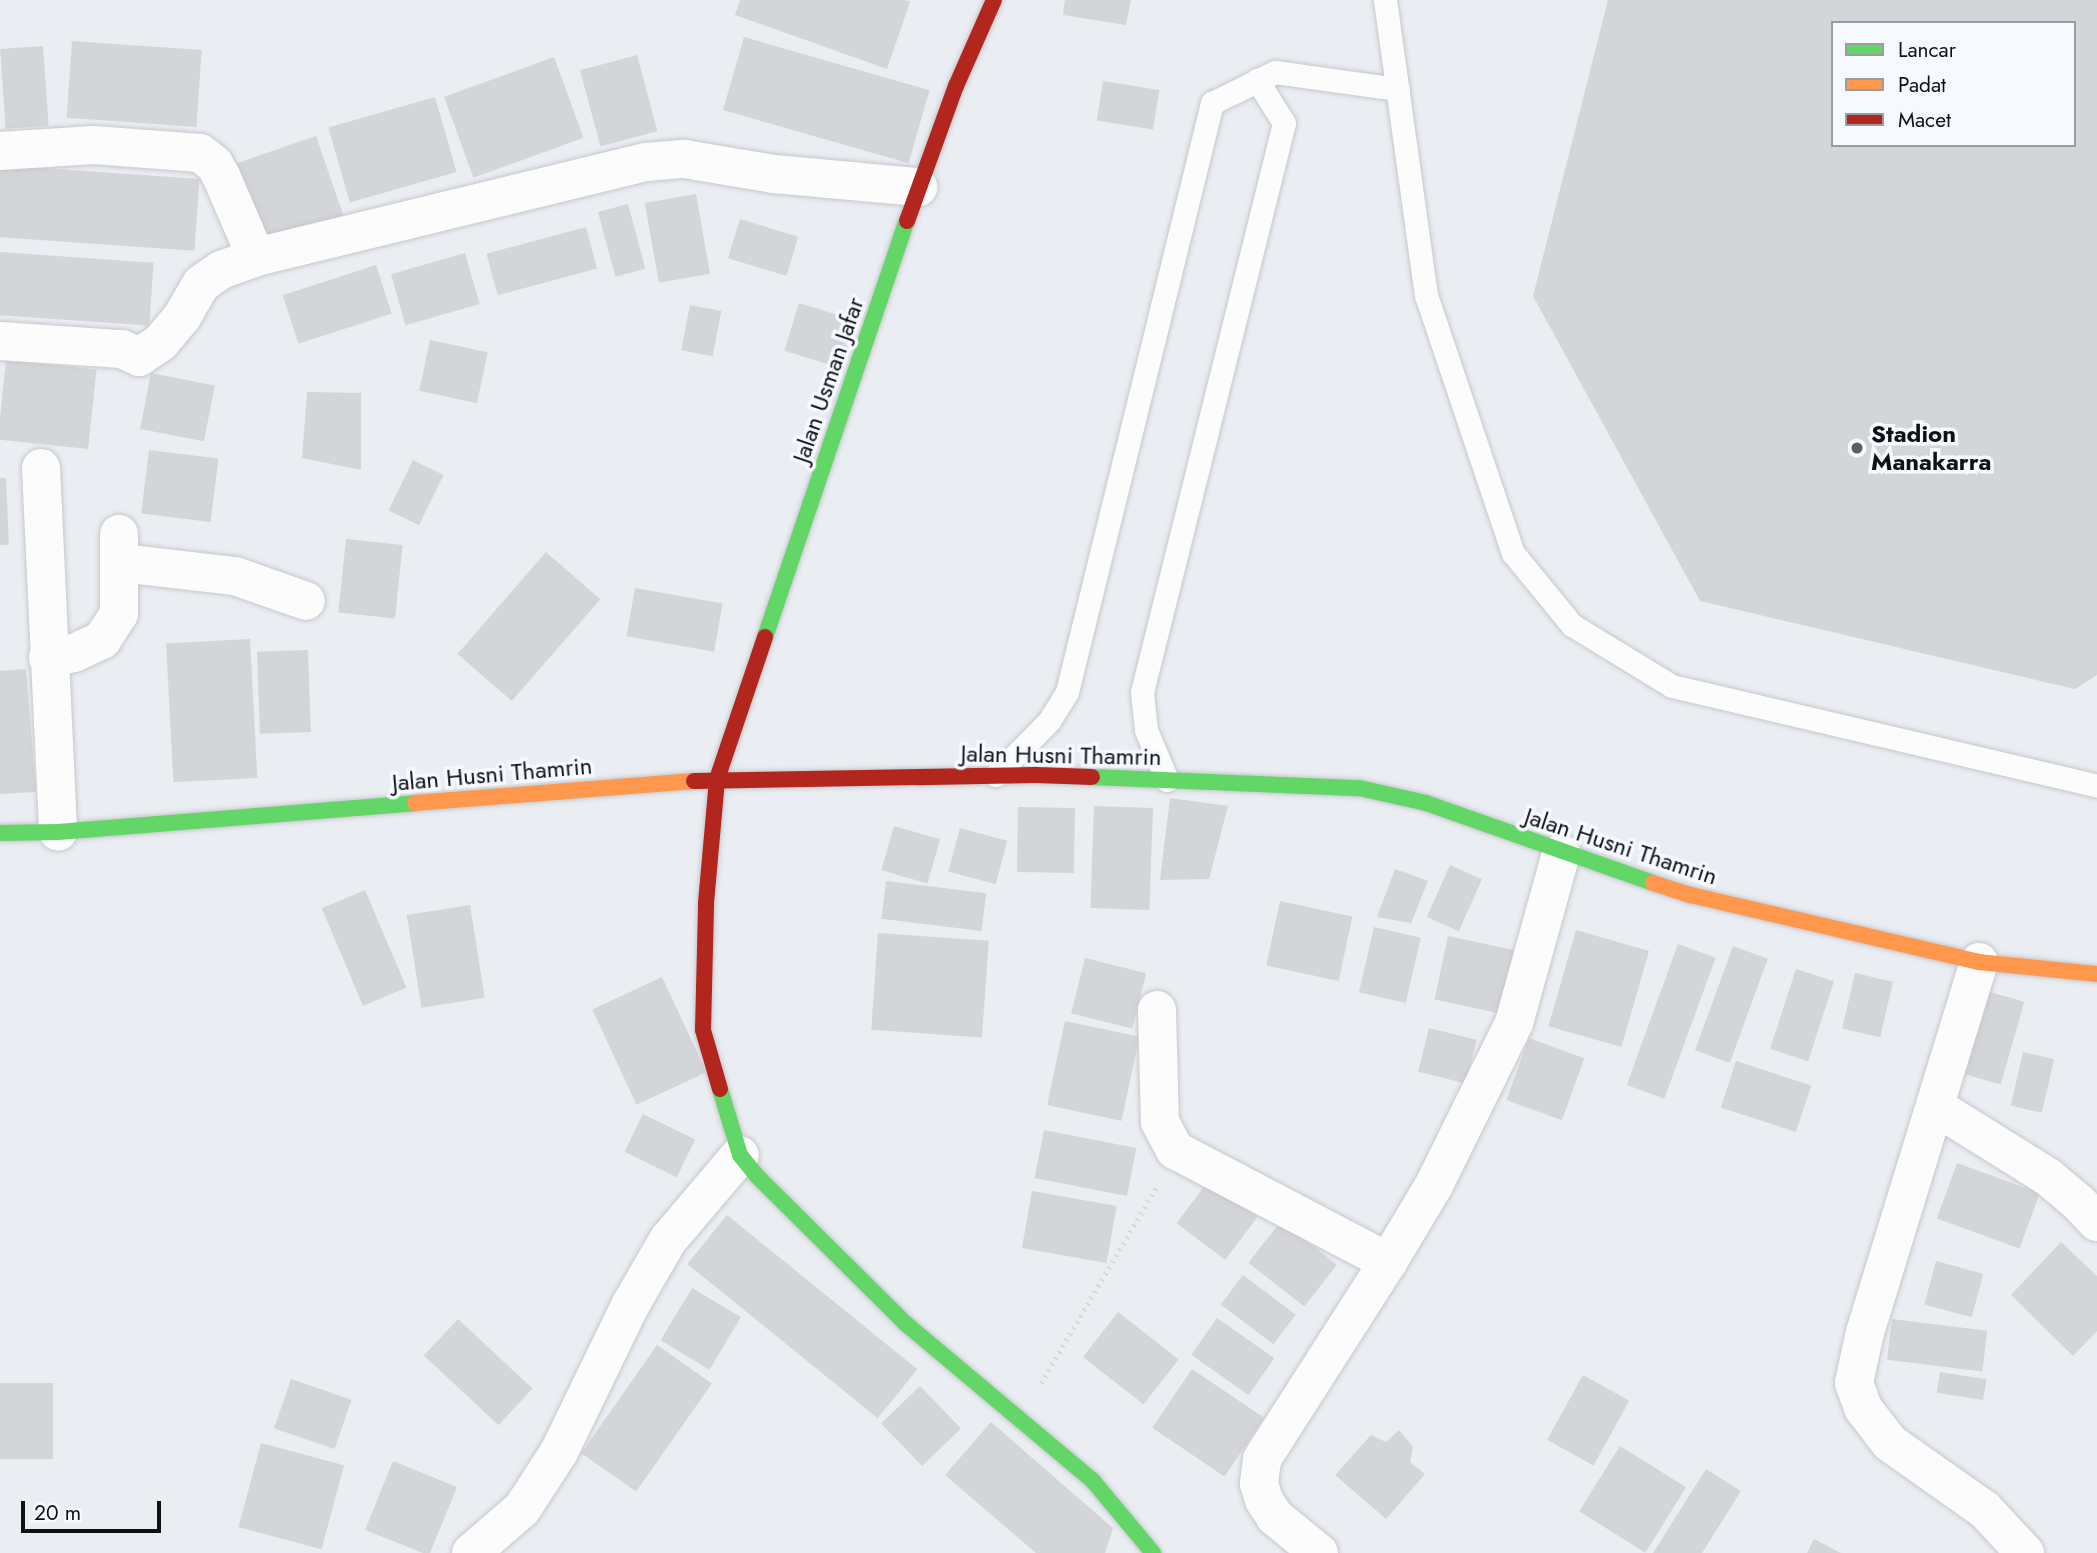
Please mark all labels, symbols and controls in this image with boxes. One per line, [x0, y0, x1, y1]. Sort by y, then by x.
legend [1831, 21, 2076, 147]
text: Lancar [1898, 35, 1956, 65]
text: Padat [1898, 70, 1946, 100]
text: Macet [1898, 105, 1951, 135]
street label: Jalan Usman Jafar [786, 294, 870, 466]
place label: Stadion Manakarra [1871, 420, 1992, 476]
marker: Stadion Manakarra [1849, 440, 1865, 456]
street label: Jalan Husni Thamrin [960, 739, 1162, 771]
street label: Jalan Husni Thamrin [391, 751, 593, 797]
street label: Jalan Husni Thamrin [1521, 801, 1721, 891]
scale bar [24, 1486, 164, 1530]
text: 20 m [34, 1498, 81, 1528]

